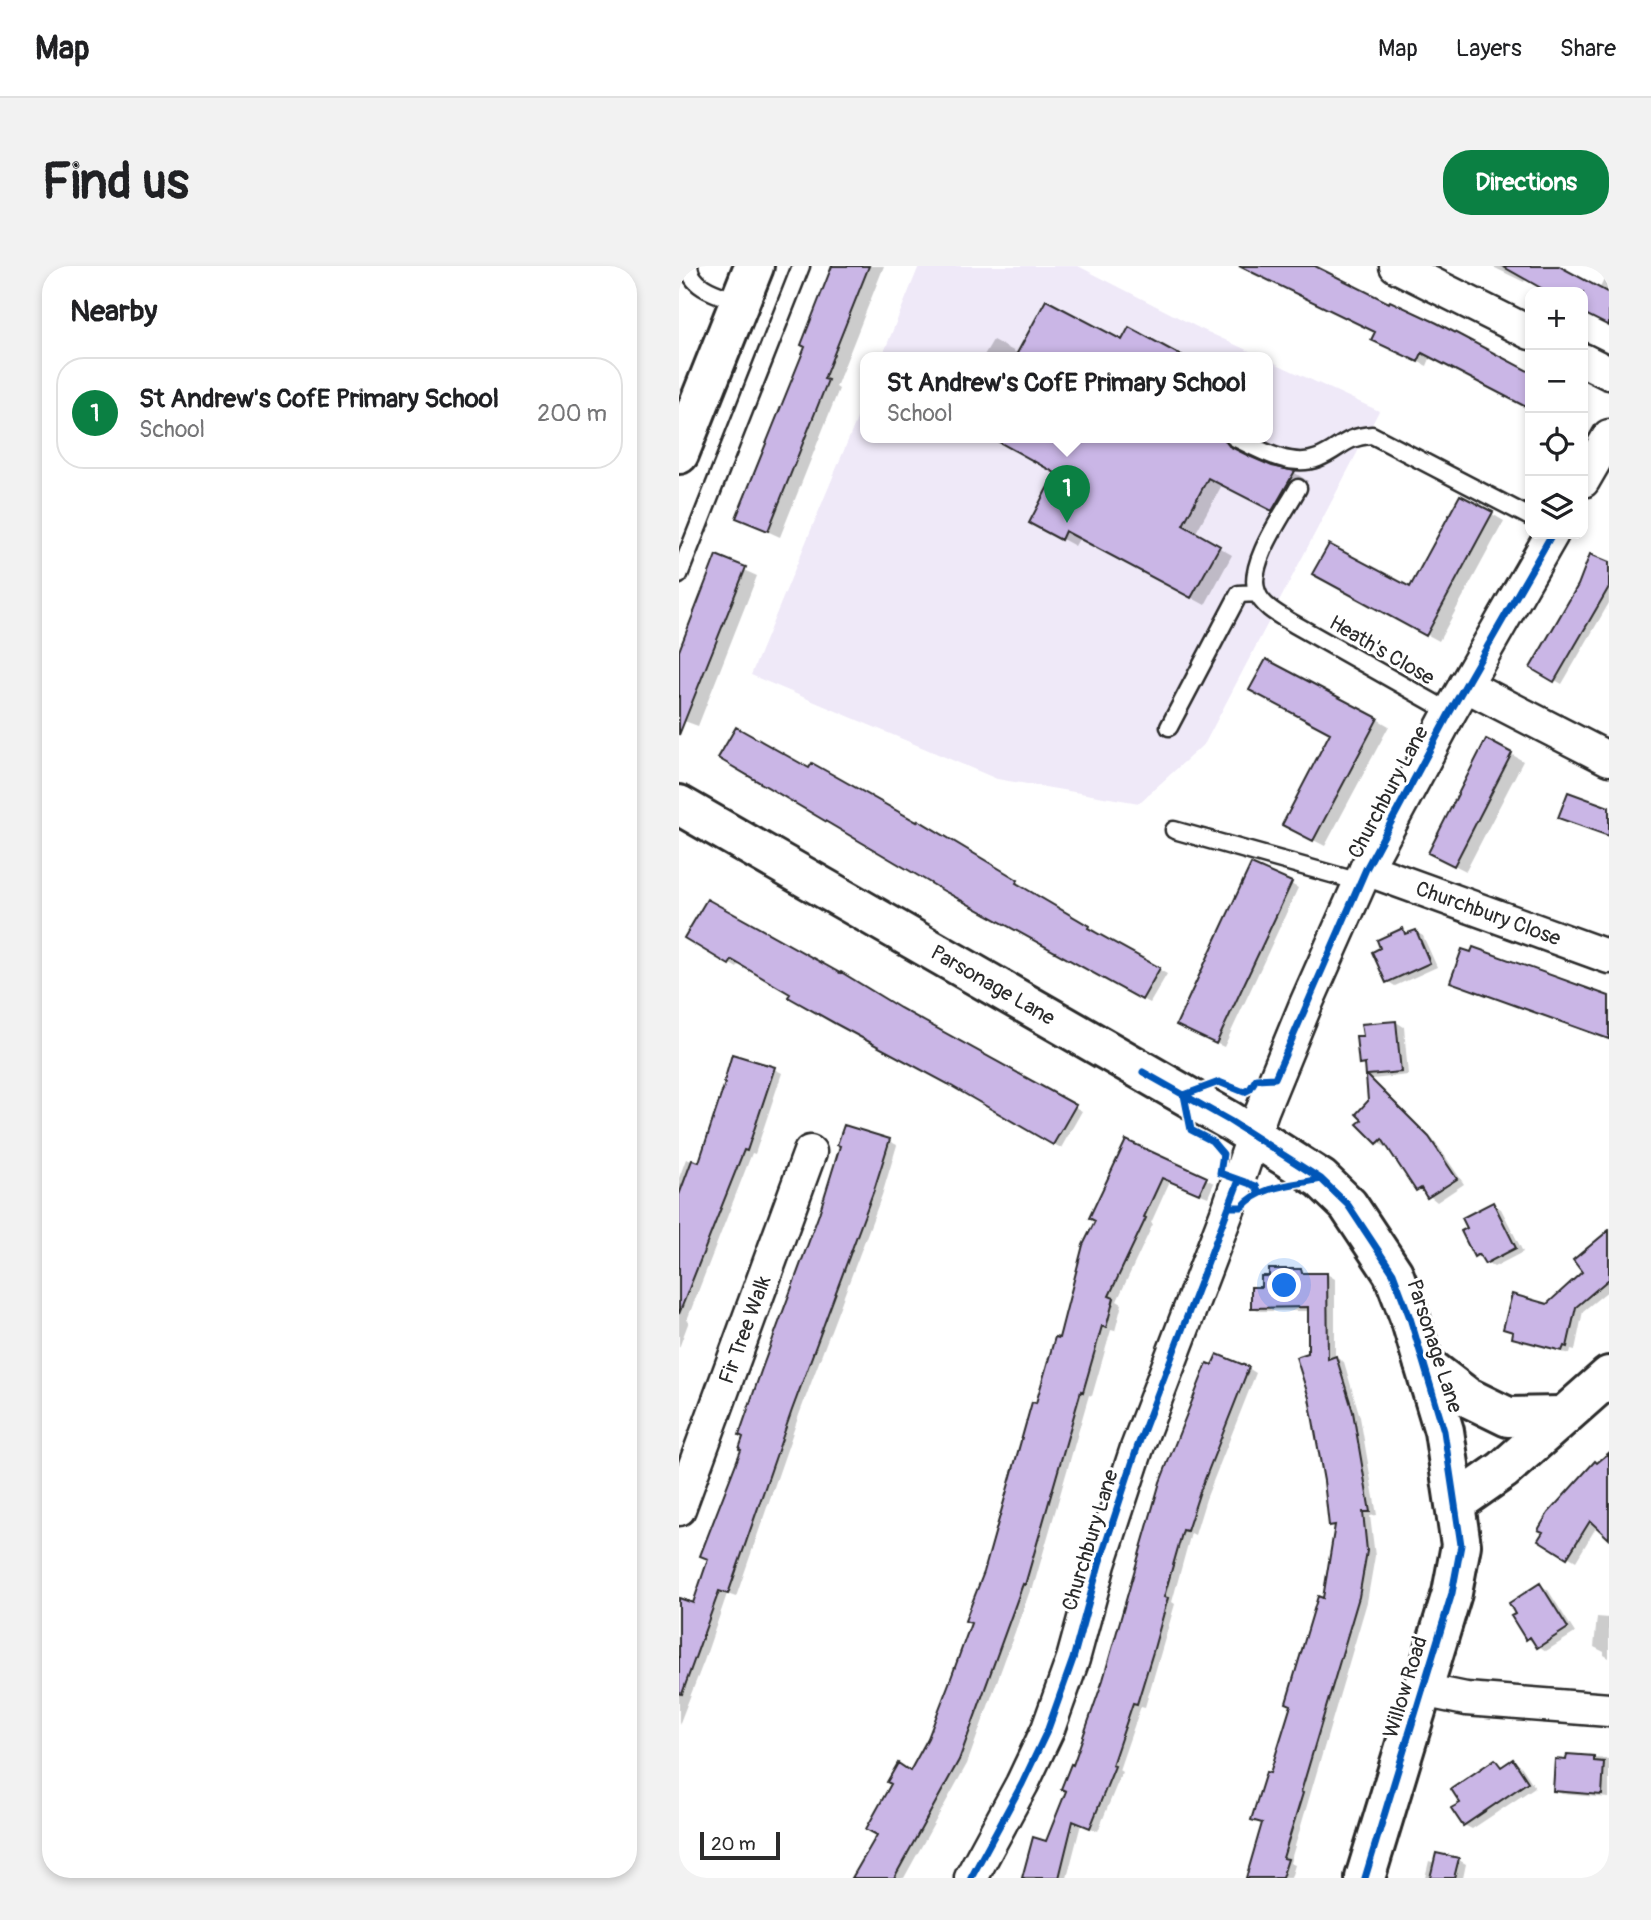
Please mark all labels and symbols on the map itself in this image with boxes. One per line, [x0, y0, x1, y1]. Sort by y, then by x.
pin: 1 [1044, 465, 1090, 523]
street label: Heath's Close [1324, 609, 1440, 692]
street label: Churchbury Lane [1342, 721, 1435, 863]
street label: Churchbury Close [1412, 875, 1565, 953]
street label: Parsonage Lane [926, 939, 1060, 1032]
your location [1267, 1268, 1301, 1302]
street label: Fir Tree Walk [713, 1272, 778, 1388]
street label: Parsonage Lane [1400, 1276, 1469, 1417]
street label: Churchbury Lane [1056, 1466, 1125, 1614]
street label: Willow Road [1377, 1633, 1434, 1741]
scale bar [700, 1829, 781, 1861]

